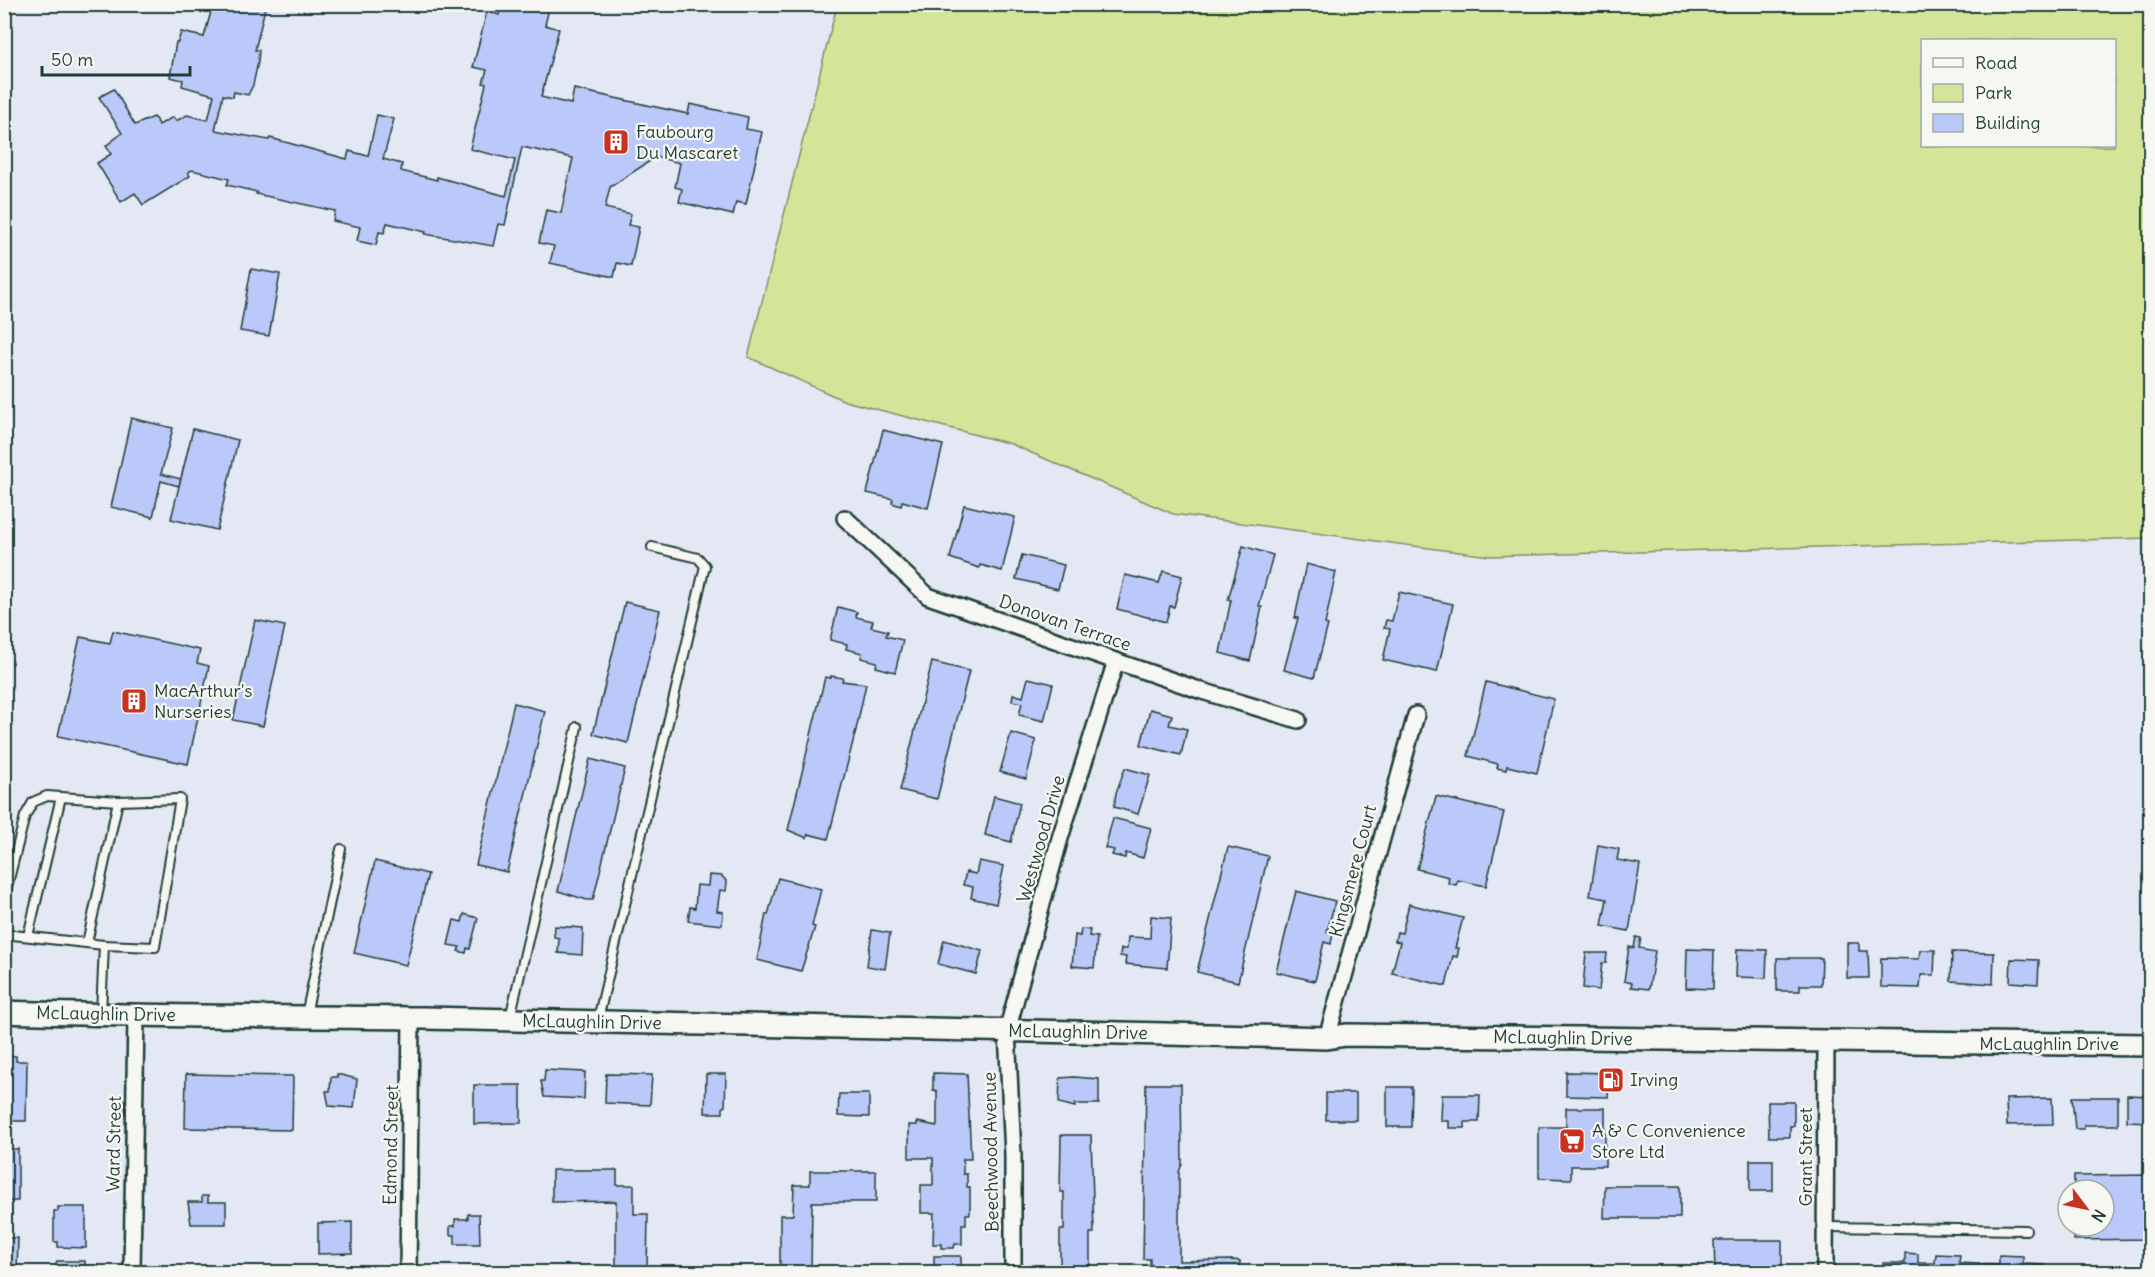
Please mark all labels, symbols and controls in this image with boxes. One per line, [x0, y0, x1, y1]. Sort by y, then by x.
scale bar [42, 39, 190, 77]
legend [1921, 39, 2116, 147]
text: 50 m [51, 48, 93, 71]
text: Road [1975, 51, 2018, 74]
text: Park [1975, 81, 2012, 104]
text: Building [1975, 111, 2040, 134]
place label: Faubourg Du Mascaret [636, 120, 738, 164]
building icon: Faubourg Du Mascaret [601, 127, 631, 157]
street label: Donovan Terrace [996, 589, 1134, 656]
place label: MacArthur's Nurseries [154, 679, 253, 723]
building icon: MacArthur's Nurseries [119, 686, 149, 716]
street label: Westwood Drive [1011, 772, 1070, 905]
street label: Kingsmere Court [1324, 802, 1381, 939]
street label: McLaughlin Drive [36, 1001, 176, 1026]
street label: McLaughlin Drive [522, 1009, 662, 1034]
street label: McLaughlin Drive [1008, 1019, 1148, 1044]
street label: McLaughlin Drive [1493, 1025, 1633, 1050]
street label: McLaughlin Drive [1979, 1032, 2119, 1055]
fuel station icon: Irving [1596, 1065, 1626, 1095]
place label: Irving [1630, 1068, 1678, 1091]
street label: Beechwood Avenue [978, 1072, 1003, 1232]
street label: Edmond Street [378, 1085, 403, 1205]
street label: Ward Street [101, 1096, 126, 1192]
street label: Grant Street [1794, 1107, 1817, 1207]
place label: A & C Convenience Store Ltd [1592, 1119, 1746, 1163]
supermarket icon: A & C Convenience Store Ltd [1557, 1126, 1587, 1156]
north arrow [2056, 1178, 2116, 1238]
text: N [2087, 1206, 2110, 1226]

